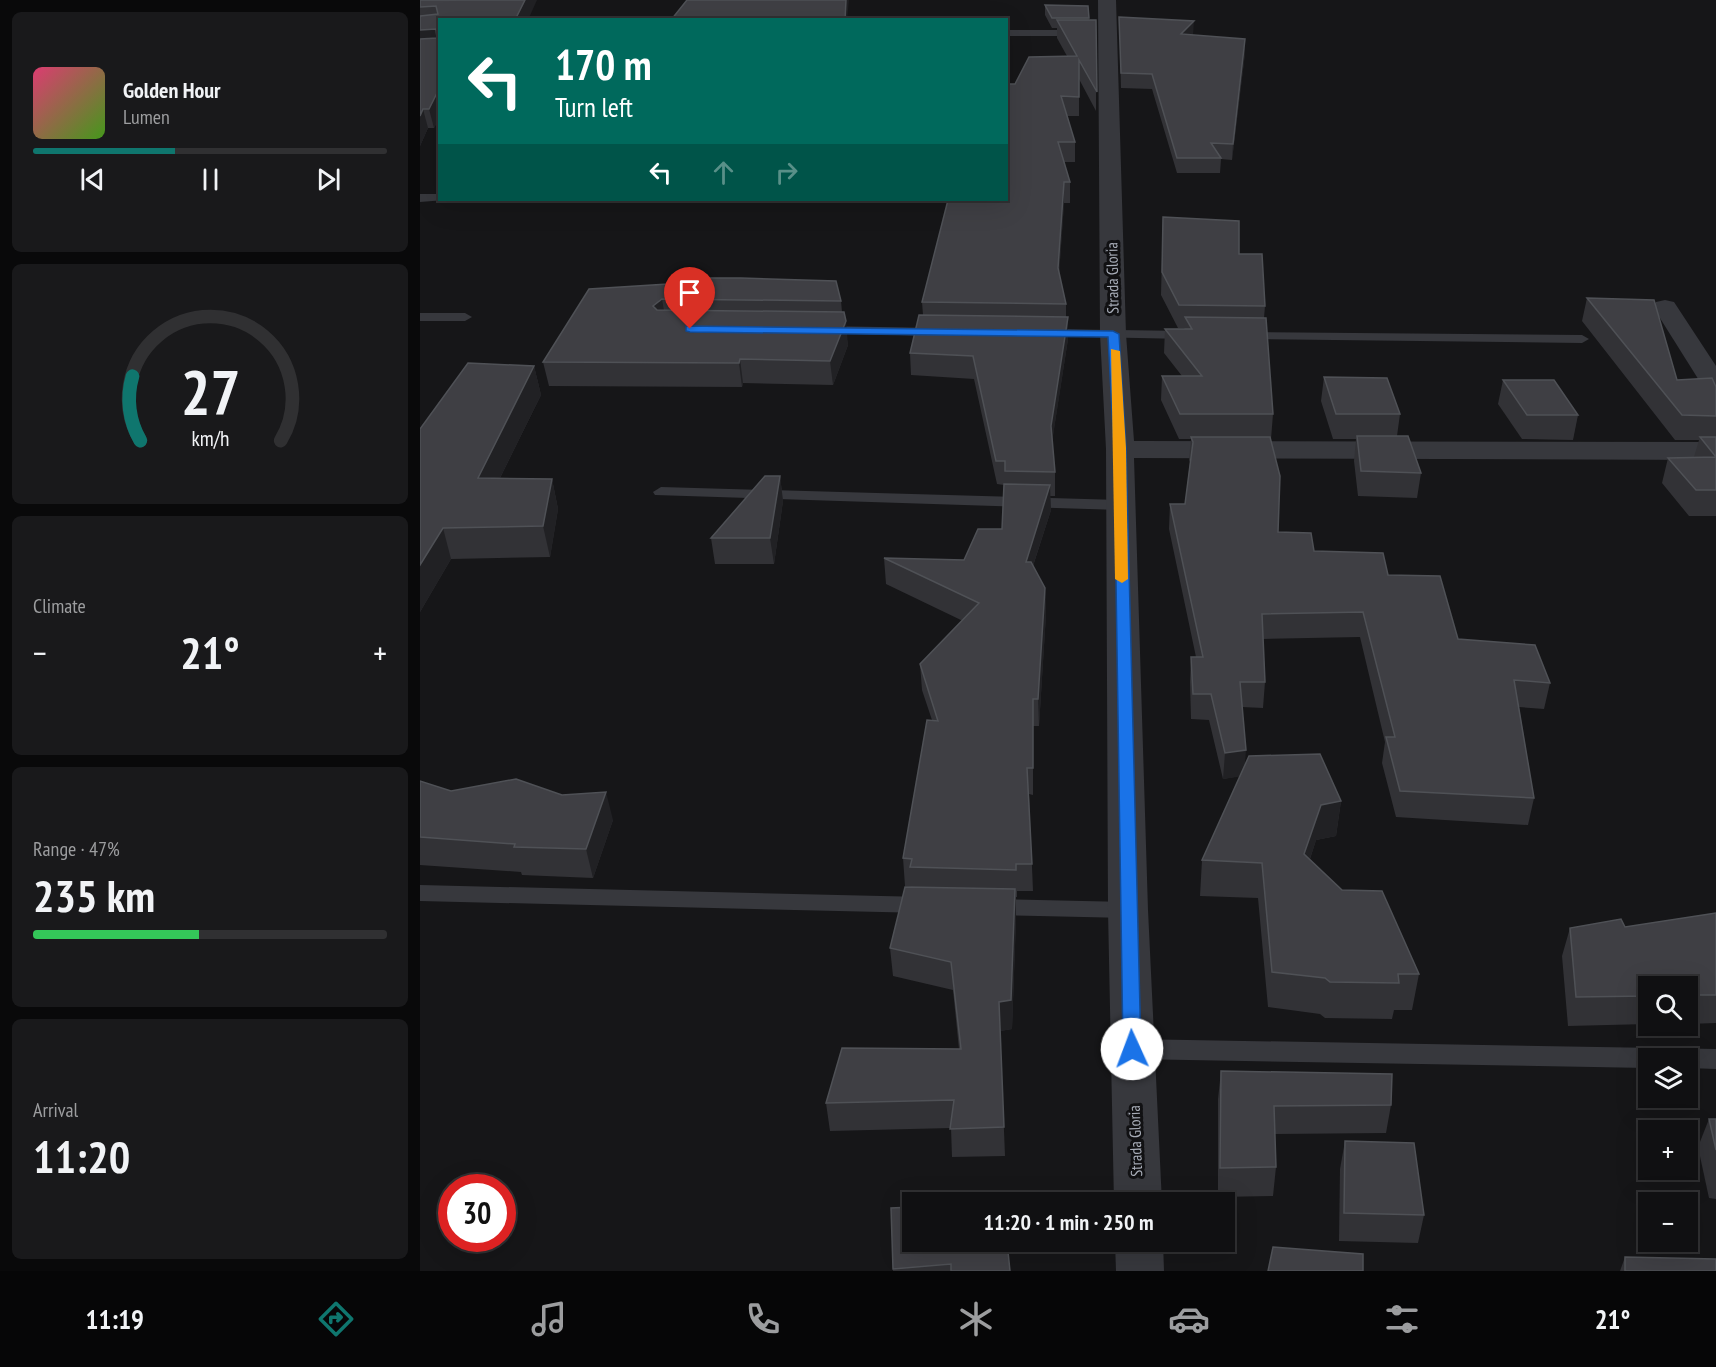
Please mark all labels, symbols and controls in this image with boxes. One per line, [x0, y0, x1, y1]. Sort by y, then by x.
text: 170 m [555, 37, 652, 92]
icon: left [456, 42, 534, 120]
text: Golden Hour [123, 76, 221, 104]
text: Turn left [555, 90, 633, 124]
text: Lumen [123, 104, 170, 130]
icon: left [644, 156, 677, 189]
icon: ahead [707, 156, 740, 189]
icon: right [770, 156, 803, 189]
icon: previous [76, 163, 109, 196]
icon: pause [194, 163, 227, 196]
icon: next [312, 163, 345, 196]
street label: Strada Gloria [1101, 242, 1123, 314]
pin [664, 267, 715, 329]
icon: arrive [673, 276, 706, 309]
text: 27 [180, 351, 240, 432]
text: km/h [191, 424, 229, 452]
text: Climate [33, 593, 86, 619]
text: 21° [180, 623, 240, 681]
text: − [33, 631, 47, 674]
text: + [373, 631, 387, 674]
text: Range · 47% [33, 836, 120, 862]
text: 235 km [33, 866, 155, 924]
map controls [1638, 976, 1698, 1252]
button: search [1638, 976, 1698, 1036]
position arrow [1100, 1017, 1164, 1081]
button: layers [1638, 1048, 1698, 1108]
text: Arrival [33, 1097, 78, 1123]
street label: Strada Gloria [1124, 1105, 1146, 1177]
button: + [1638, 1120, 1698, 1180]
text: 11:20 [33, 1127, 130, 1185]
speed limit sign: 30 [438, 1174, 516, 1252]
button: − [1638, 1192, 1698, 1252]
text: 11:20 · 1 min · 250 m [983, 1208, 1154, 1236]
icon: directions [315, 1298, 357, 1340]
icon: music [528, 1298, 570, 1340]
icon: phone [742, 1298, 784, 1340]
icon: climate [955, 1298, 997, 1340]
icon: car [1168, 1298, 1210, 1340]
icon: filters [1381, 1298, 1423, 1340]
text: 11:19 [86, 1302, 144, 1336]
text: 21° [1595, 1302, 1630, 1336]

